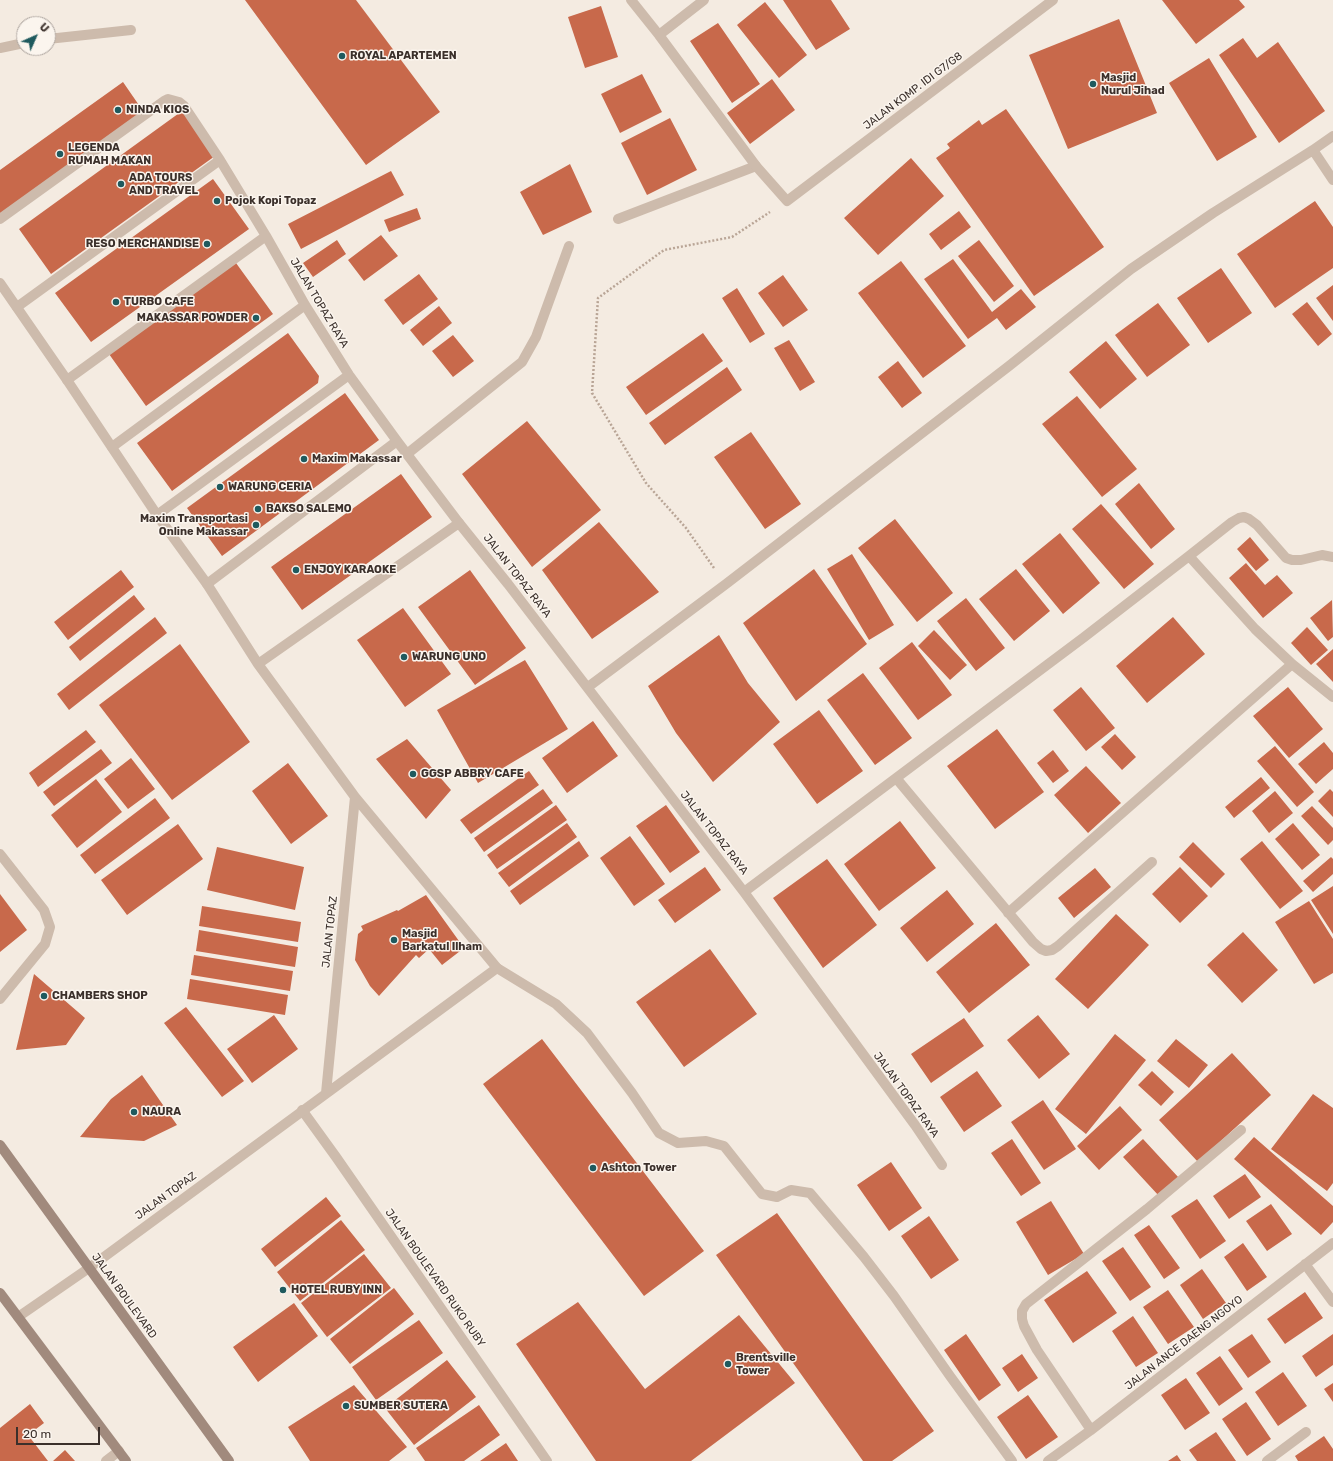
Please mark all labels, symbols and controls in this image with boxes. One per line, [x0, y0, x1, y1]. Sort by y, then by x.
north arrow [16, 16, 56, 56]
text: U [37, 20, 52, 35]
place label: ROYAL APARTEMEN [350, 49, 457, 63]
street label: JALAN KOMP. IDI G7/G8 [861, 49, 965, 133]
marker: ROYAL APARTEMEN [337, 51, 347, 61]
place label: Masjid Nurul Jihad [1101, 71, 1165, 97]
marker: Masjid Nurul Jihad [1088, 79, 1098, 89]
place label: NINDA KIOS [126, 103, 189, 117]
marker: NINDA KIOS [113, 105, 123, 115]
place label: LEGENDA RUMAH MAKAN [68, 141, 151, 167]
marker: LEGENDA RUMAH MAKAN [55, 149, 65, 159]
place label: ADA TOURS AND TRAVEL [129, 171, 198, 197]
marker: ADA TOURS AND TRAVEL [116, 179, 126, 189]
place label: Pojok Kopi Topaz [225, 194, 316, 208]
marker: Pojok Kopi Topaz [212, 196, 222, 206]
place label: RESO MERCHANDISE [86, 237, 199, 251]
marker: RESO MERCHANDISE [202, 239, 212, 249]
street label: JALAN TOPAZ RAYA [287, 256, 351, 350]
place label: TURBO CAFE [124, 295, 194, 309]
marker: TURBO CAFE [111, 297, 121, 307]
place label: MAKASSAR POWDER [137, 311, 248, 325]
marker: MAKASSAR POWDER [251, 313, 261, 323]
place label: Maxim Makassar [312, 452, 402, 466]
marker: Maxim Makassar [299, 454, 309, 464]
place label: WARUNG CERIA [228, 480, 312, 494]
marker: WARUNG CERIA [215, 482, 225, 492]
place label: BAKSO SALEMO [266, 502, 352, 516]
marker: BAKSO SALEMO [253, 504, 263, 514]
place label: Maxim Transportasi Online Makassar [140, 512, 248, 538]
marker: Maxim Transportasi Online Makassar [251, 520, 261, 530]
street label: JALAN TOPAZ RAYA [480, 532, 554, 620]
place label: ENJOY KARAOKE [304, 563, 396, 577]
marker: ENJOY KARAOKE [291, 565, 301, 575]
place label: WARUNG UNO [412, 650, 486, 664]
marker: WARUNG UNO [399, 652, 409, 662]
place label: GGSP ABBRY CAFE [421, 767, 524, 781]
marker: GGSP ABBRY CAFE [408, 769, 418, 779]
street label: JALAN TOPAZ RAYA [677, 789, 751, 877]
street label: JALAN TOPAZ [320, 895, 340, 969]
place label: Masjid Barkatul Ilham [402, 927, 482, 953]
marker: Masjid Barkatul Ilham [389, 935, 399, 945]
place label: CHAMBERS SHOP [52, 989, 148, 1003]
marker: CHAMBERS SHOP [39, 991, 49, 1001]
street label: JALAN TOPAZ RAYA [871, 1050, 941, 1140]
place label: NAURA [142, 1105, 181, 1119]
marker: NAURA [129, 1107, 139, 1117]
place label: Ashton Tower [601, 1161, 676, 1175]
marker: Ashton Tower [588, 1163, 598, 1173]
street label: JALAN TOPAZ [133, 1169, 199, 1223]
street label: JALAN BOULEVARD RUKO RUBY [382, 1207, 488, 1349]
street label: JALAN BOULEVARD [89, 1251, 159, 1341]
place label: HOTEL RUBY INN [291, 1283, 382, 1297]
marker: HOTEL RUBY INN [278, 1285, 288, 1295]
street label: JALAN ANCE DAENG NGOYO [1123, 1293, 1245, 1393]
place label: Brentsville Tower [736, 1351, 796, 1377]
marker: Brentsville Tower [723, 1359, 733, 1369]
place label: SUMBER SUTERA [354, 1399, 448, 1413]
marker: SUMBER SUTERA [341, 1401, 351, 1411]
scale bar [18, 1419, 102, 1445]
text: 20 m [23, 1427, 51, 1441]

